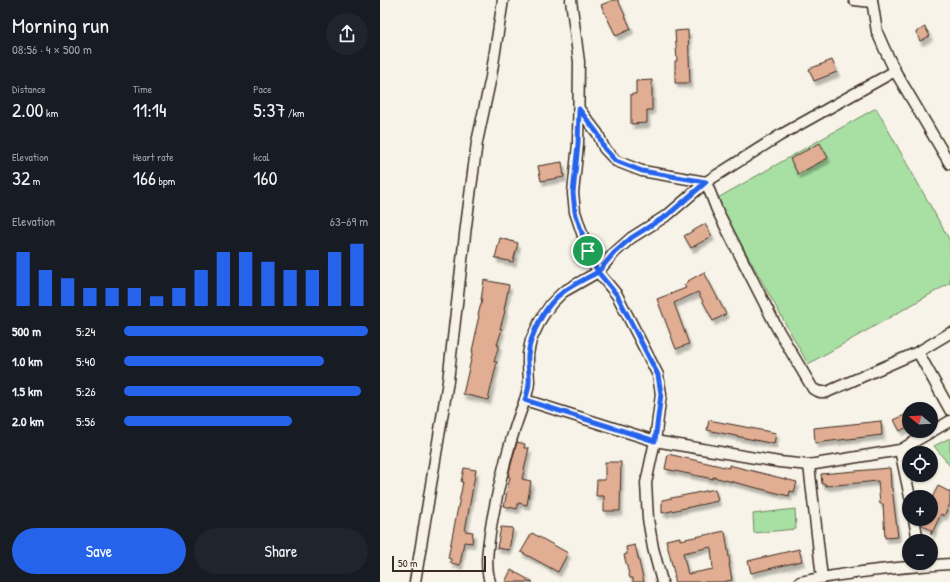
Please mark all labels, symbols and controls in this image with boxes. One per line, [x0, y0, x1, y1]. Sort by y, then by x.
text: Morning run [12, 10, 109, 40]
button: share [326, 13, 368, 55]
text: 08:56 · 4 × 500 m [12, 40, 92, 58]
text: Distance [12, 82, 46, 96]
text: Time [133, 82, 152, 96]
text: Pace [253, 82, 272, 96]
text: 2.00 [12, 96, 44, 123]
text: 11:14 [133, 96, 167, 123]
text: 5:37 [253, 96, 285, 123]
text: km [44, 106, 58, 120]
text: /km [285, 106, 305, 120]
text: Elevation [12, 150, 49, 164]
text: Heart rate [133, 150, 174, 164]
text: kcal [253, 150, 269, 164]
text: 32 [12, 164, 30, 191]
text: 166 [133, 164, 156, 191]
text: 160 [253, 164, 278, 191]
text: m [30, 174, 40, 188]
text: bpm [156, 174, 175, 188]
text: Elevation [12, 212, 55, 230]
text: 63–69 m [330, 212, 368, 230]
pin [571, 234, 605, 268]
icon: arrive [577, 240, 599, 262]
text: 500 m [12, 322, 41, 340]
text: 5:24 [76, 322, 95, 340]
text: 1.0 km [12, 352, 43, 370]
text: 5:40 [76, 352, 95, 370]
text: 1.5 km [12, 382, 42, 400]
text: 5:26 [76, 382, 96, 400]
north arrow [902, 402, 938, 438]
map controls [902, 402, 938, 570]
text: 2.0 km [12, 412, 44, 430]
text: 5:56 [76, 412, 95, 430]
button: locate [902, 446, 938, 482]
button: + [902, 490, 938, 526]
button: Save [12, 528, 186, 574]
button: Share [194, 528, 368, 574]
button: − [902, 534, 938, 570]
scale bar [392, 554, 486, 573]
text: 50 m [398, 556, 418, 570]

